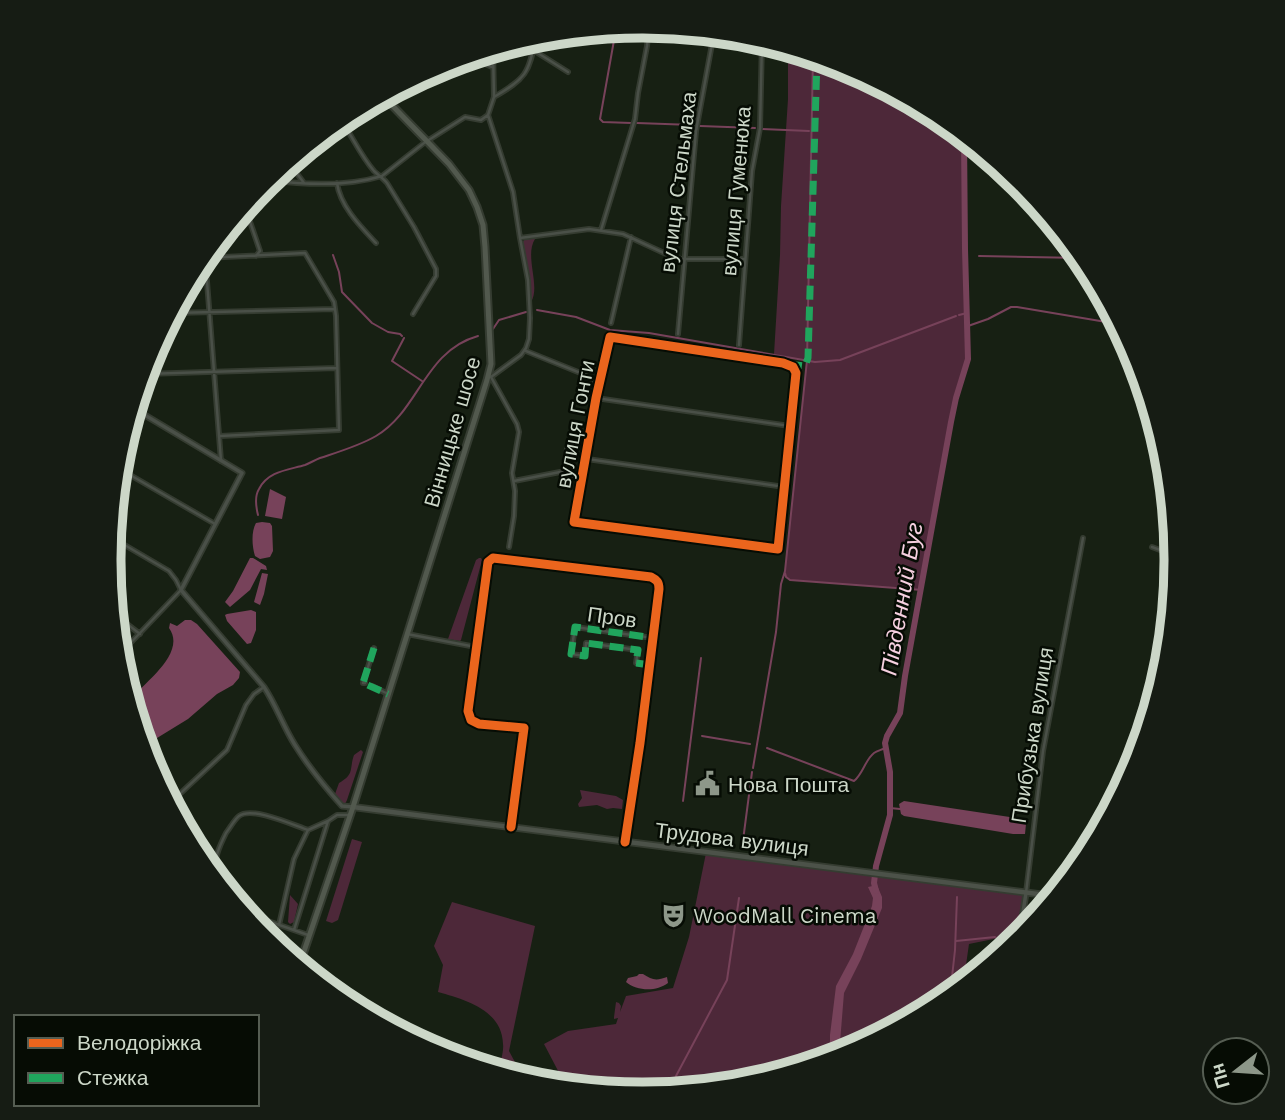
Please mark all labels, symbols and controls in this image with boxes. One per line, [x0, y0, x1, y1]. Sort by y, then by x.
street label: вулиця Стельмаха [654, 90, 702, 274]
street label: вулиця Гуменюка [716, 105, 756, 277]
street label: Вінницьке шосе [419, 354, 485, 510]
street label: вулиця Гонти [550, 358, 600, 490]
water label: Південний Буг [875, 520, 929, 678]
street label: Пров [586, 601, 638, 633]
street label: Прибузька вулиця [1006, 645, 1058, 825]
public building icon: Нова Пошта [694, 770, 722, 798]
place label: Нова Пошта [728, 772, 850, 797]
street label: Трудова вулиця [654, 817, 810, 861]
theatre icon: WoodMall Cinema [659, 901, 687, 929]
place label: WoodMall Cinema [693, 903, 877, 928]
legend [14, 1015, 259, 1106]
text: Велодоріжка [77, 1030, 202, 1055]
north arrow [1201, 1036, 1271, 1106]
text: Пн [1206, 1060, 1235, 1091]
text: Стежка [77, 1065, 149, 1090]

